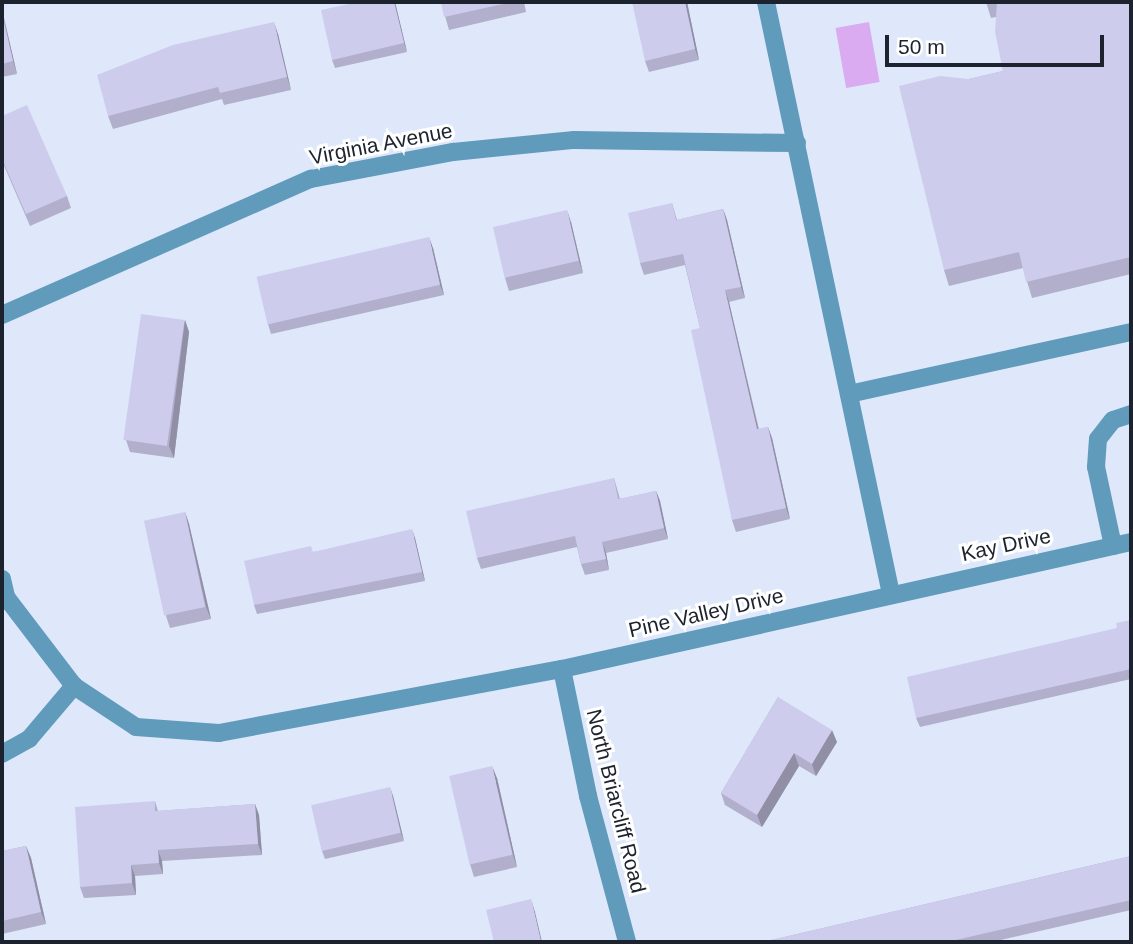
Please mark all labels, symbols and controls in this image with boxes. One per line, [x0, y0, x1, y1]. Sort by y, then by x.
scale bar [888, 21, 1107, 65]
text: 50 m [898, 35, 945, 58]
street label: Virginia Avenue [307, 118, 455, 170]
street label: Kay Drive [959, 523, 1053, 567]
street label: Pine Valley Drive [626, 583, 786, 643]
street label: North Briarcliff Road [581, 706, 651, 896]

